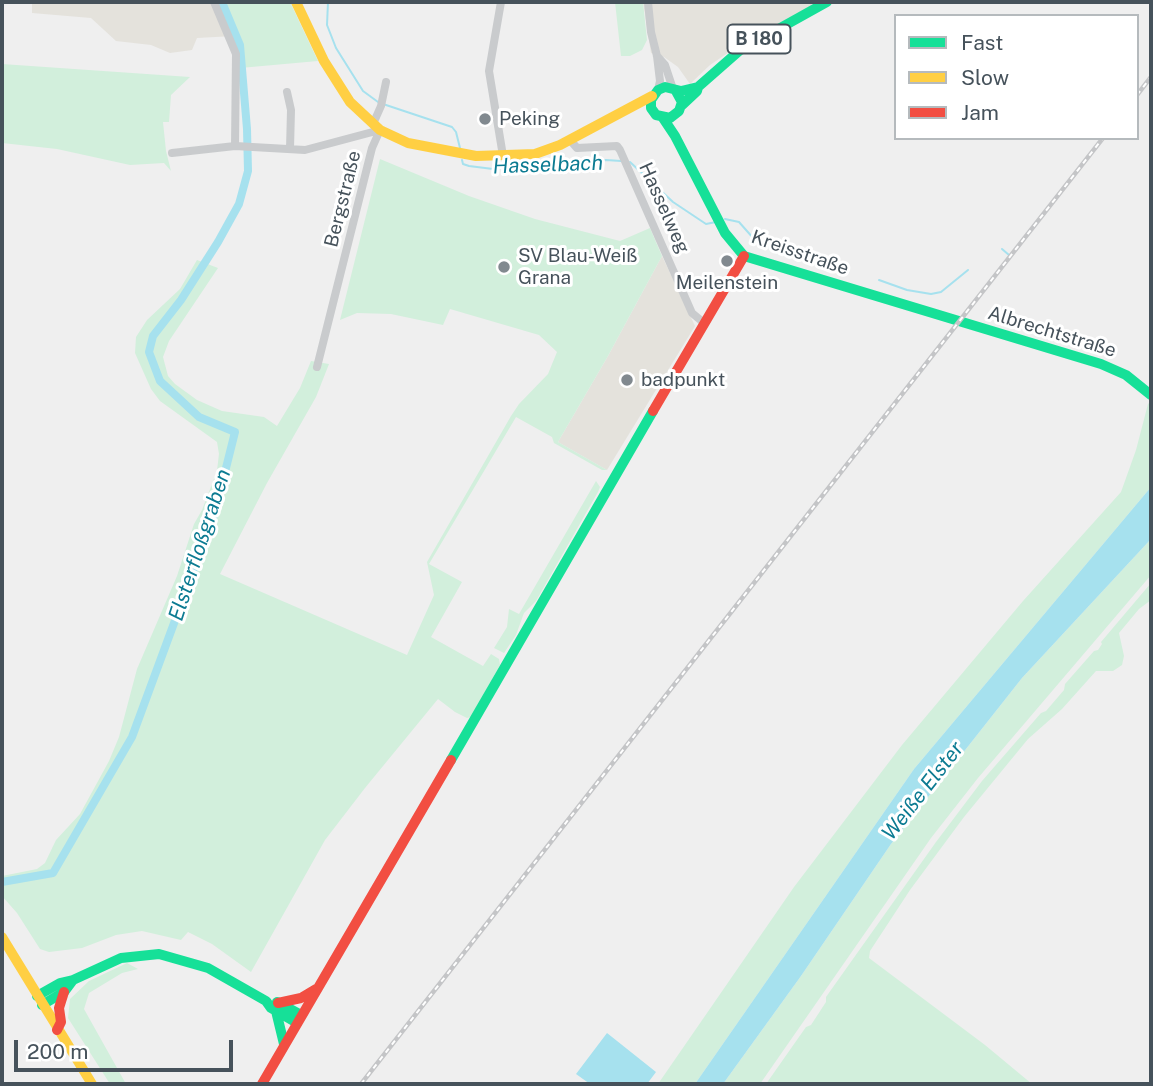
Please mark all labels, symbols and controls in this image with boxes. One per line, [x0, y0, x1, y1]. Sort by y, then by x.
legend [894, 14, 1139, 140]
road number: B 180 [728, 24, 790, 54]
text: Fast [961, 30, 1003, 55]
text: Slow [961, 65, 1009, 90]
text: Jam [961, 100, 999, 125]
place label: Peking [499, 108, 560, 130]
marker: Peking [477, 111, 493, 127]
street label: Bergstraße [320, 148, 366, 250]
water label: Hasselbach [492, 150, 604, 180]
street label: Hasselweg [634, 159, 694, 257]
street label: Kreisstraße [748, 226, 852, 280]
place label: SV Blau-Weiß Grana [518, 245, 637, 289]
marker: Meilenstein [719, 253, 735, 269]
marker: SV Blau-Weiß Grana [496, 259, 512, 275]
place label: Meilenstein [676, 272, 778, 294]
street label: Albrechtstraße [985, 302, 1119, 362]
place label: badpunkt [641, 369, 725, 391]
marker: badpunkt [619, 372, 635, 388]
water label: Elsterfloßgraben [164, 466, 236, 624]
water label: Weiße Elster [877, 737, 969, 845]
scale bar [18, 1026, 236, 1070]
text: 200 m [27, 1039, 88, 1064]

